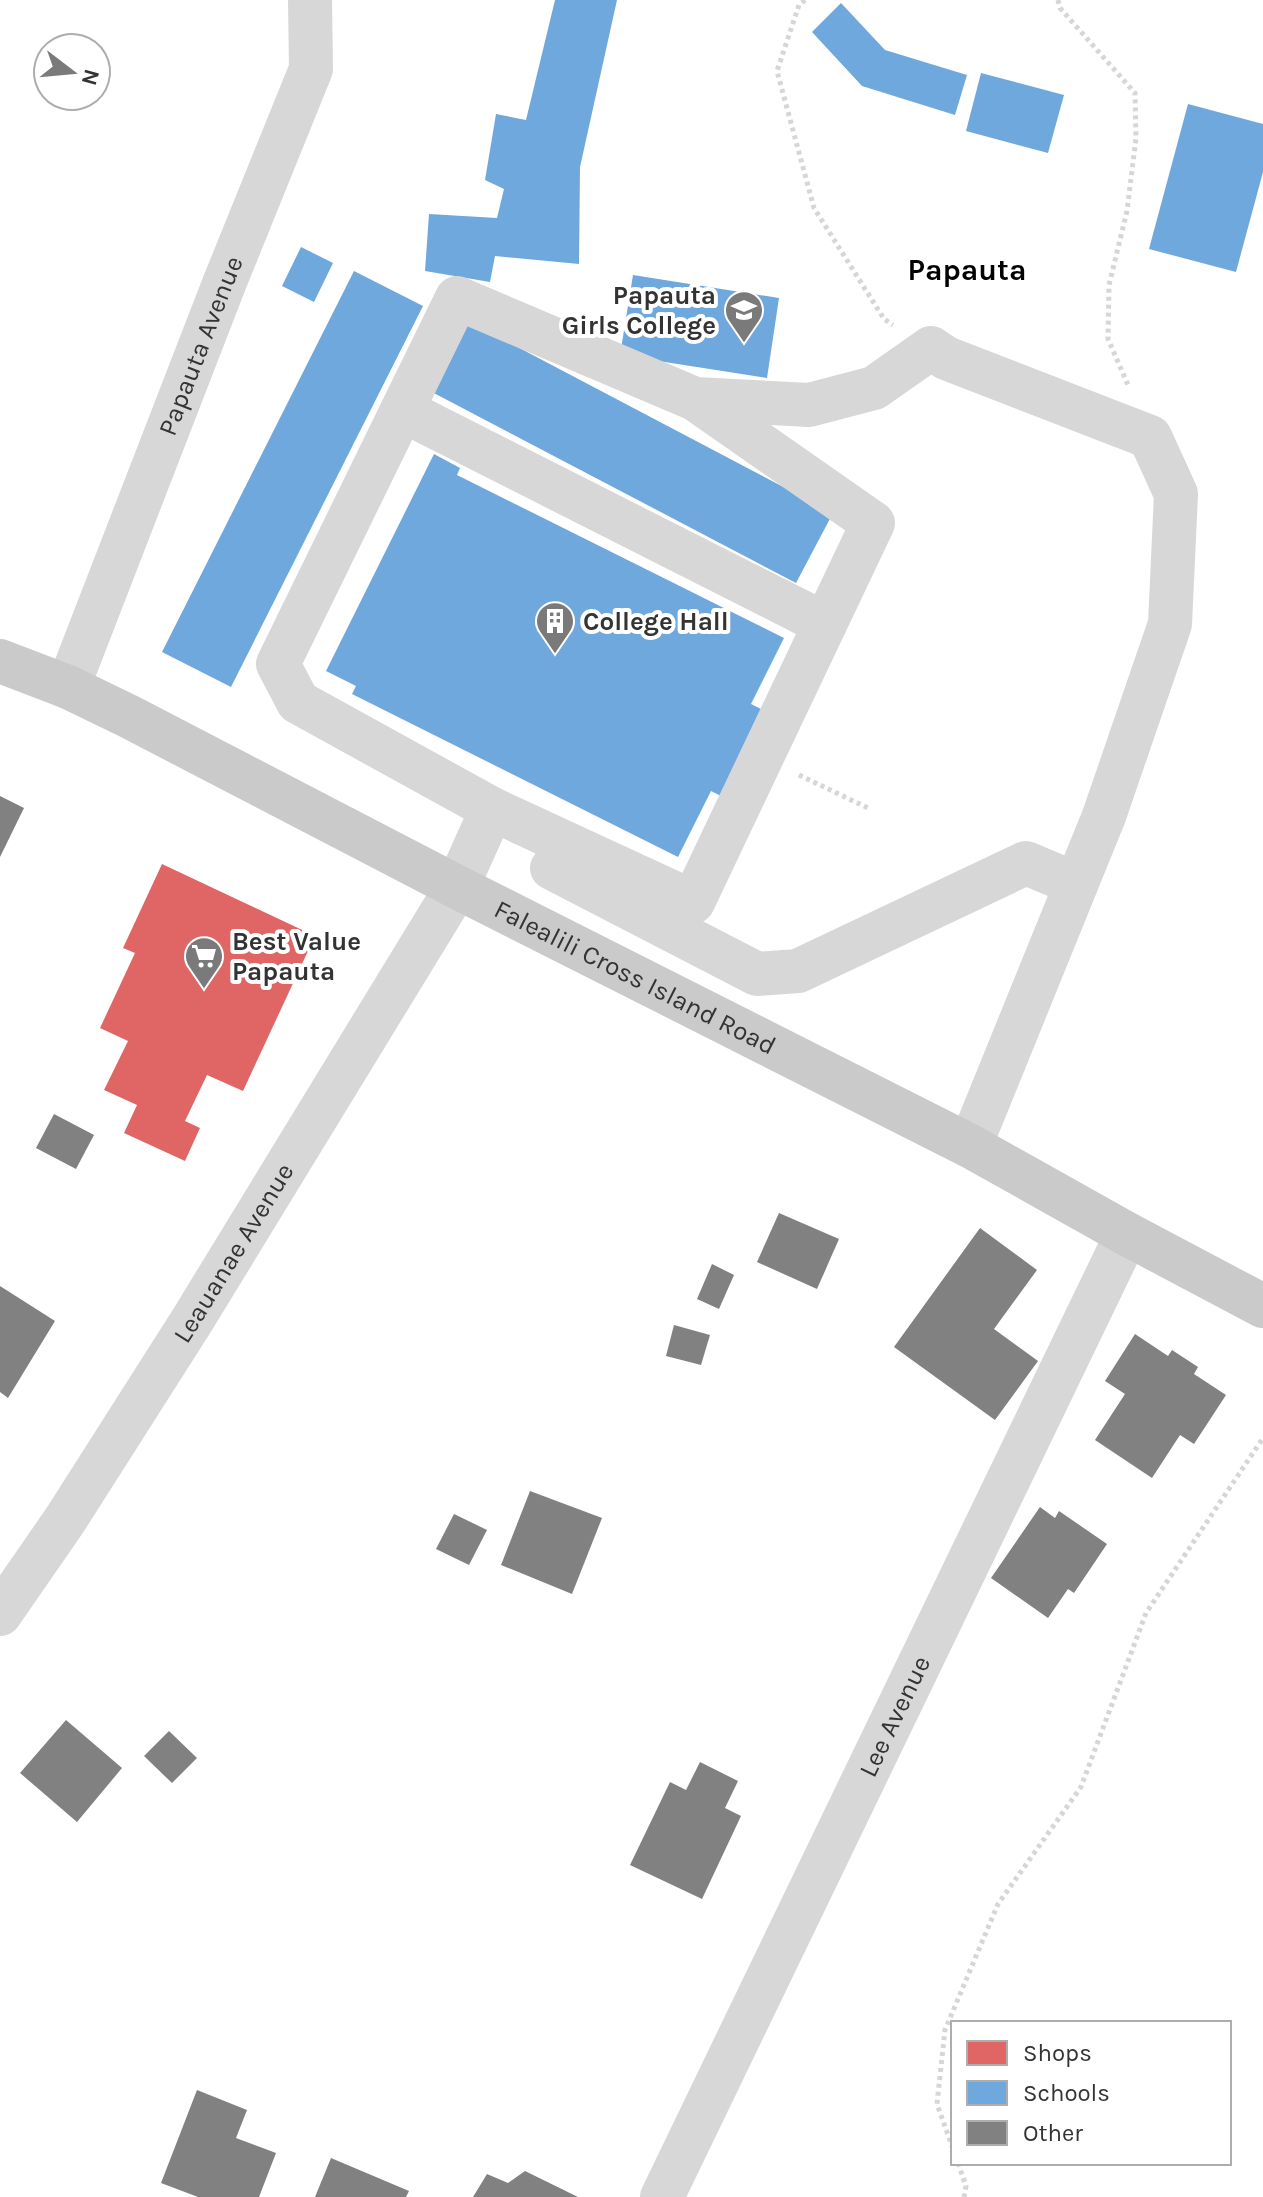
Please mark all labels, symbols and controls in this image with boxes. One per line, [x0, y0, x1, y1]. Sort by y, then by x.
north arrow [32, 32, 112, 112]
text: N [76, 66, 105, 88]
street label: Papauta Avenue [151, 251, 249, 440]
district label: Papauta [907, 252, 1027, 288]
place label: Papauta Girls College [562, 280, 716, 341]
school or university icon: Papauta Girls College [723, 289, 765, 344]
building icon: College Hall [534, 600, 576, 655]
place label: College Hall [583, 606, 729, 637]
street label: Falealili Cross Island Road [489, 893, 781, 1061]
place label: Best Value Papauta [232, 926, 361, 987]
supermarket icon: Best Value Papauta [183, 935, 225, 990]
street label: Leauanae Avenue [166, 1157, 300, 1349]
street label: Lee Avenue [852, 1651, 937, 1782]
legend [951, 2021, 1231, 2165]
text: Shops [1023, 2039, 1092, 2067]
text: Schools [1023, 2079, 1110, 2107]
text: Other [1023, 2119, 1083, 2147]

